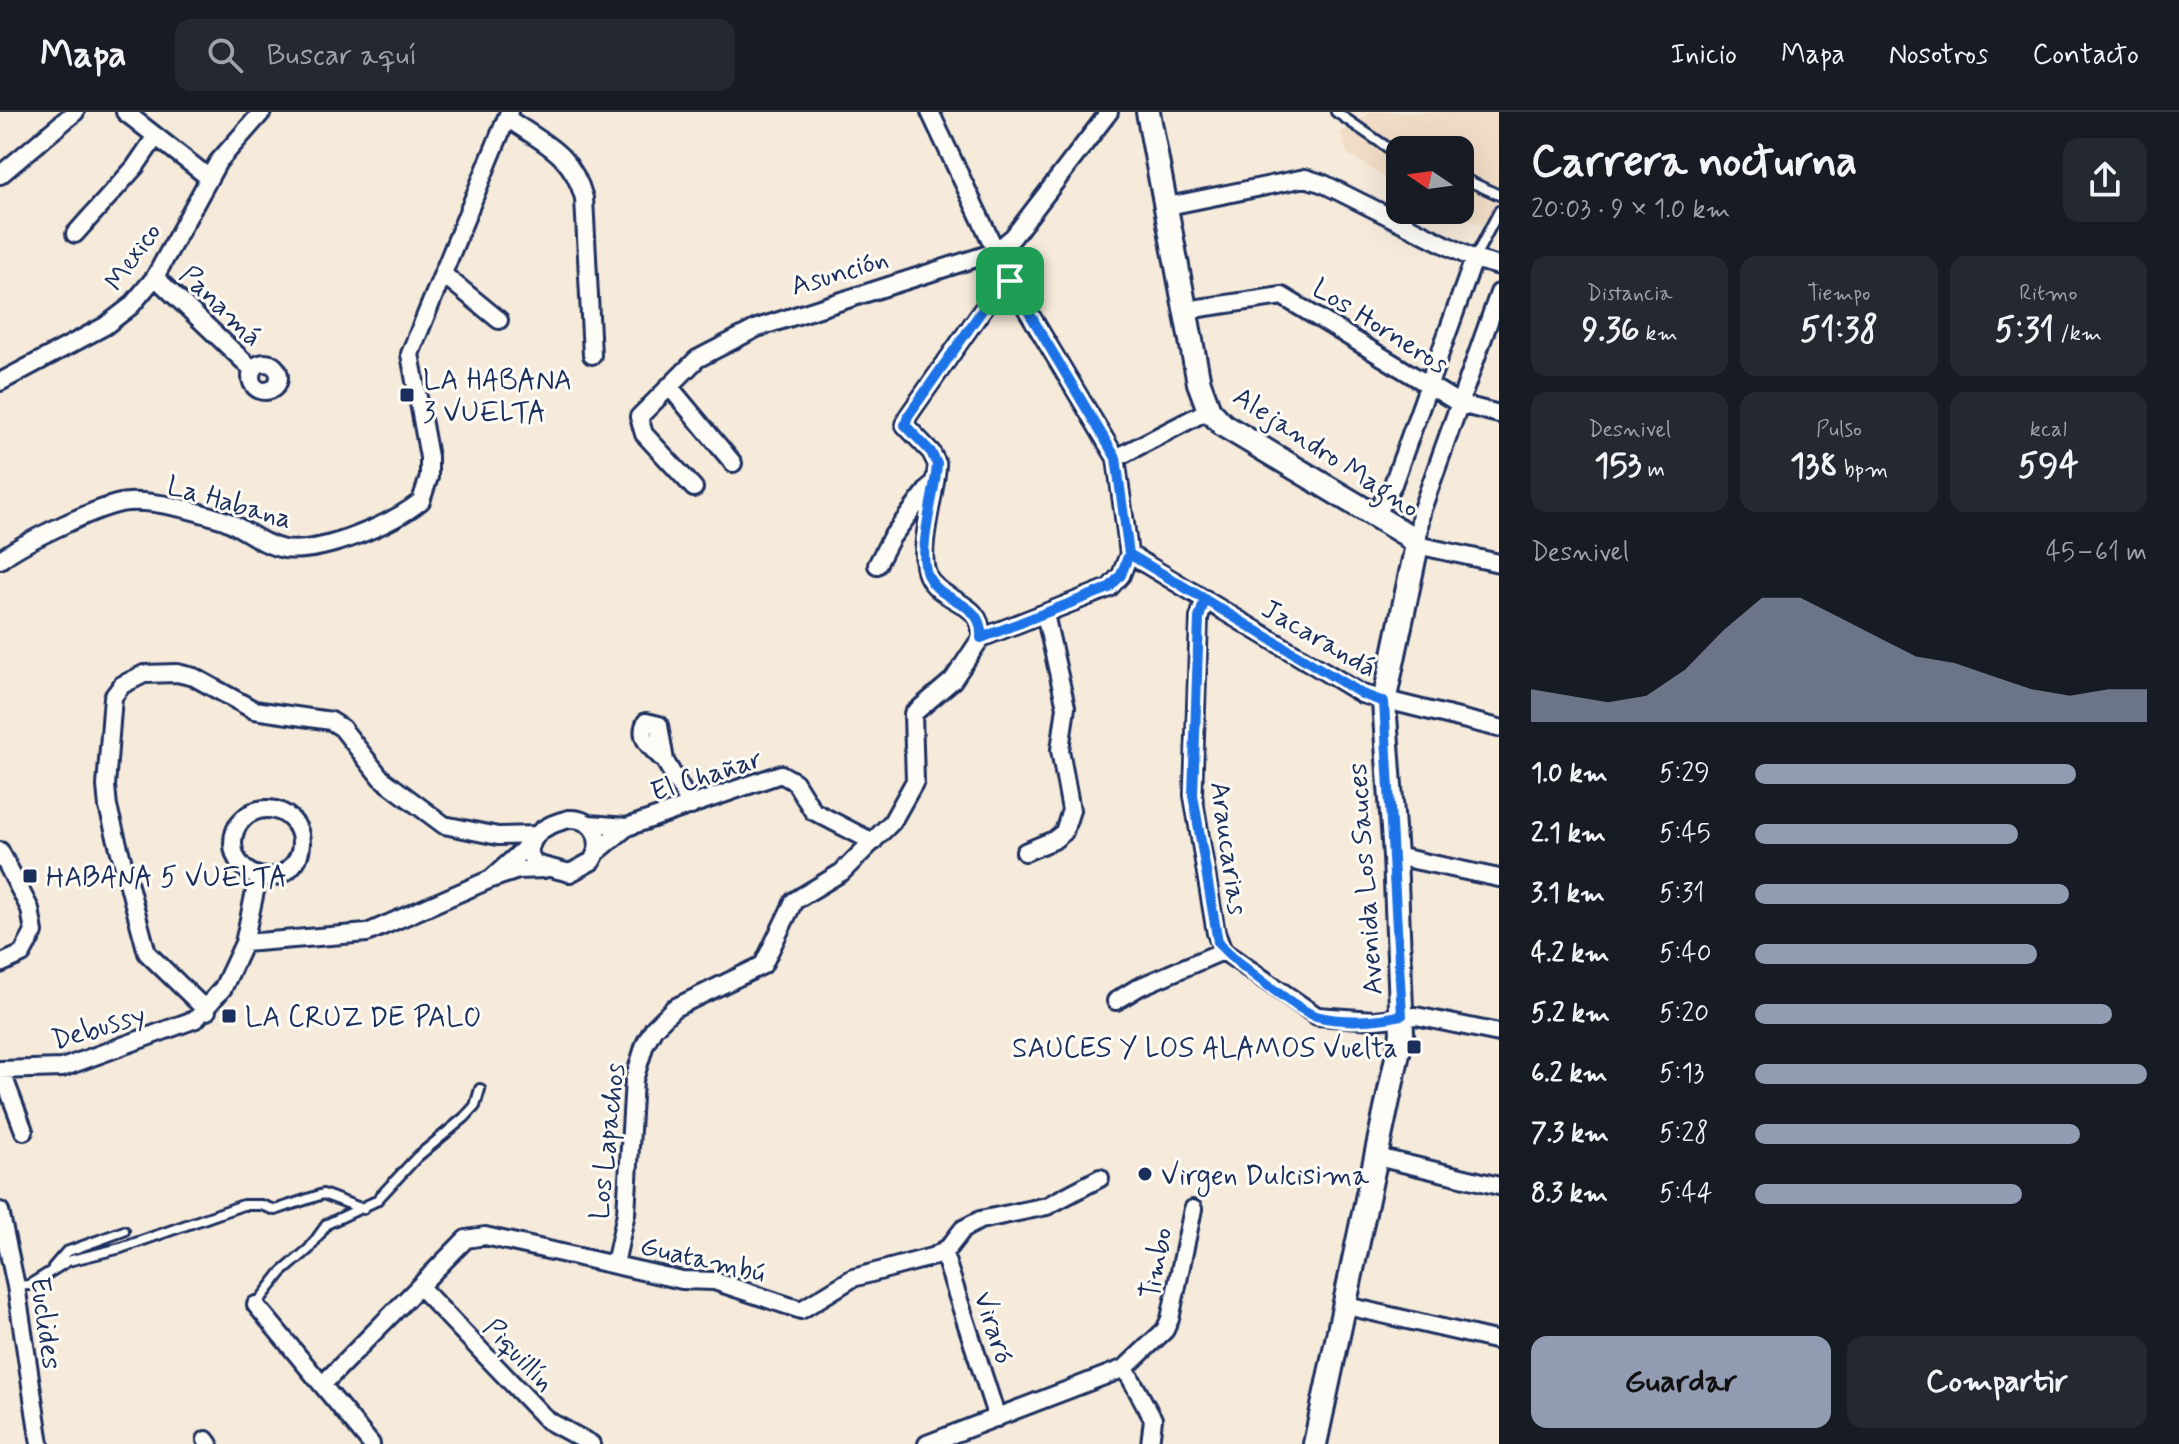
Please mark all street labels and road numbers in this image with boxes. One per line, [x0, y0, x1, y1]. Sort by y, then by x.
street label: Mexico [97, 216, 171, 299]
street label: Asunción [786, 241, 893, 306]
street label: Panamá [171, 258, 270, 356]
street label: Los Horneros [1305, 271, 1455, 384]
street label: Alejandro Magno [1224, 379, 1426, 530]
street label: La Habana [163, 468, 296, 539]
street label: Jacarandá [1254, 591, 1383, 687]
street label: El Chañar [646, 741, 767, 812]
street label: Avenida Los Sauces [1340, 761, 1393, 996]
street label: Araucarias [1200, 779, 1255, 917]
street label: Debussy [47, 997, 150, 1060]
street label: Los Lapachos [582, 1061, 635, 1221]
street label: Timbo [1132, 1224, 1183, 1303]
street label: Guatambú [636, 1228, 769, 1293]
street label: Euclides [20, 1275, 69, 1372]
street label: Viraró [964, 1287, 1022, 1369]
street label: Piquillín [474, 1311, 562, 1400]

